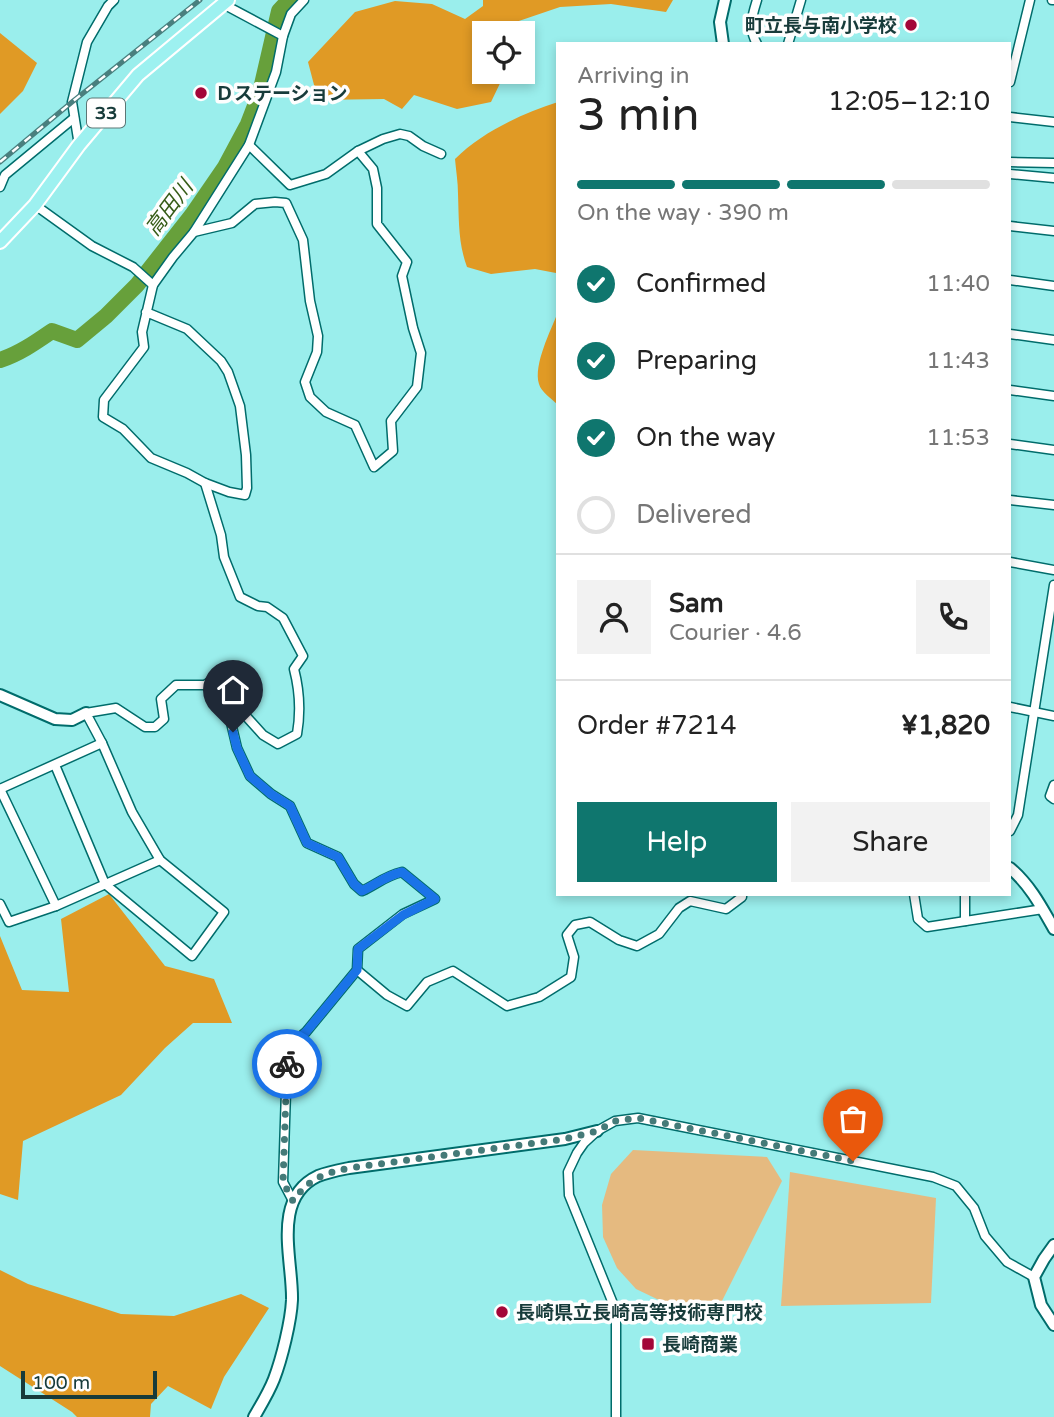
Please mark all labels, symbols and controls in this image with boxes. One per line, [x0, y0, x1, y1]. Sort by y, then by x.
place label: 町立長与南小学校 [745, 15, 897, 37]
marker: 町立長与南小学校 [903, 17, 919, 33]
map controls [472, 21, 535, 84]
button: locate [472, 21, 535, 84]
text: Arriving in [577, 62, 690, 90]
place label: Ｄステーション [215, 83, 348, 105]
marker: Ｄステーション [193, 85, 209, 101]
text: 12:05–12:10 [828, 86, 990, 117]
text: 3 min [577, 88, 700, 143]
road number: 33 [87, 98, 125, 128]
water label: 高田川 [140, 174, 200, 241]
text: On the way · 390 m [577, 199, 789, 227]
icon: check [577, 265, 615, 303]
text: Confirmed [636, 268, 766, 299]
text: 11:40 [926, 270, 990, 298]
icon: check [577, 342, 615, 380]
text: Preparing [636, 345, 757, 376]
text: 11:43 [926, 347, 990, 375]
icon: check [577, 419, 615, 457]
text: On the way [636, 422, 776, 453]
text: 11:53 [926, 424, 990, 452]
text: Delivered [636, 499, 752, 530]
button: person [577, 580, 651, 654]
button: phone [916, 580, 990, 654]
text: Sam [669, 588, 724, 619]
text: Courier · 4.6 [669, 619, 802, 647]
pin [203, 660, 263, 732]
icon: home [214, 671, 252, 709]
text: Order #7214 [577, 710, 737, 741]
text: ¥1,820 [901, 710, 990, 741]
button: Help [577, 802, 777, 882]
button: Share [791, 802, 990, 882]
courier [252, 1029, 322, 1099]
icon: bike [268, 1045, 306, 1083]
pin [823, 1089, 883, 1161]
icon: bag [834, 1100, 872, 1138]
place label: 長崎県立長崎高等技術専門校 [516, 1302, 763, 1324]
marker: 長崎県立長崎高等技術専門校 [494, 1304, 510, 1320]
place label: 長崎商業 [662, 1334, 738, 1356]
marker: 長崎商業 [640, 1336, 656, 1352]
scale bar [21, 1368, 158, 1400]
text: 100 m [32, 1372, 90, 1394]

